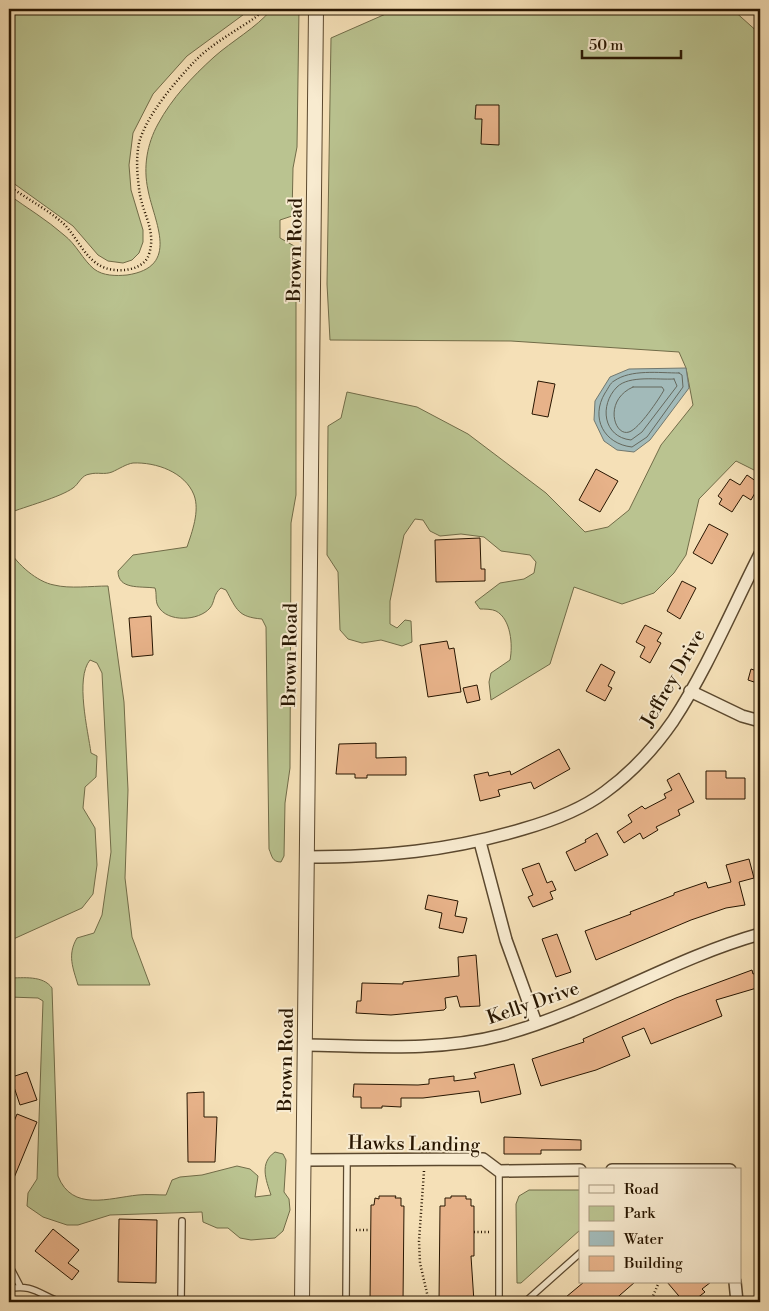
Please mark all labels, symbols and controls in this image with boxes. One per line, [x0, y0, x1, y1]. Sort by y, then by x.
scale bar [582, 28, 680, 60]
text: 50 m [589, 36, 623, 55]
street label: Brown Road [282, 198, 308, 303]
street label: Brown Road [277, 603, 303, 708]
street label: Jeffrey Drive [635, 625, 711, 732]
street label: Kelly Drive [484, 976, 582, 1030]
street label: Brown Road [273, 1008, 299, 1113]
street label: Hawks Landing [348, 1131, 481, 1157]
legend [579, 1168, 742, 1284]
text: Road [624, 1180, 659, 1199]
text: Park [624, 1204, 656, 1223]
text: Water [623, 1230, 664, 1249]
text: Building [623, 1254, 683, 1273]

